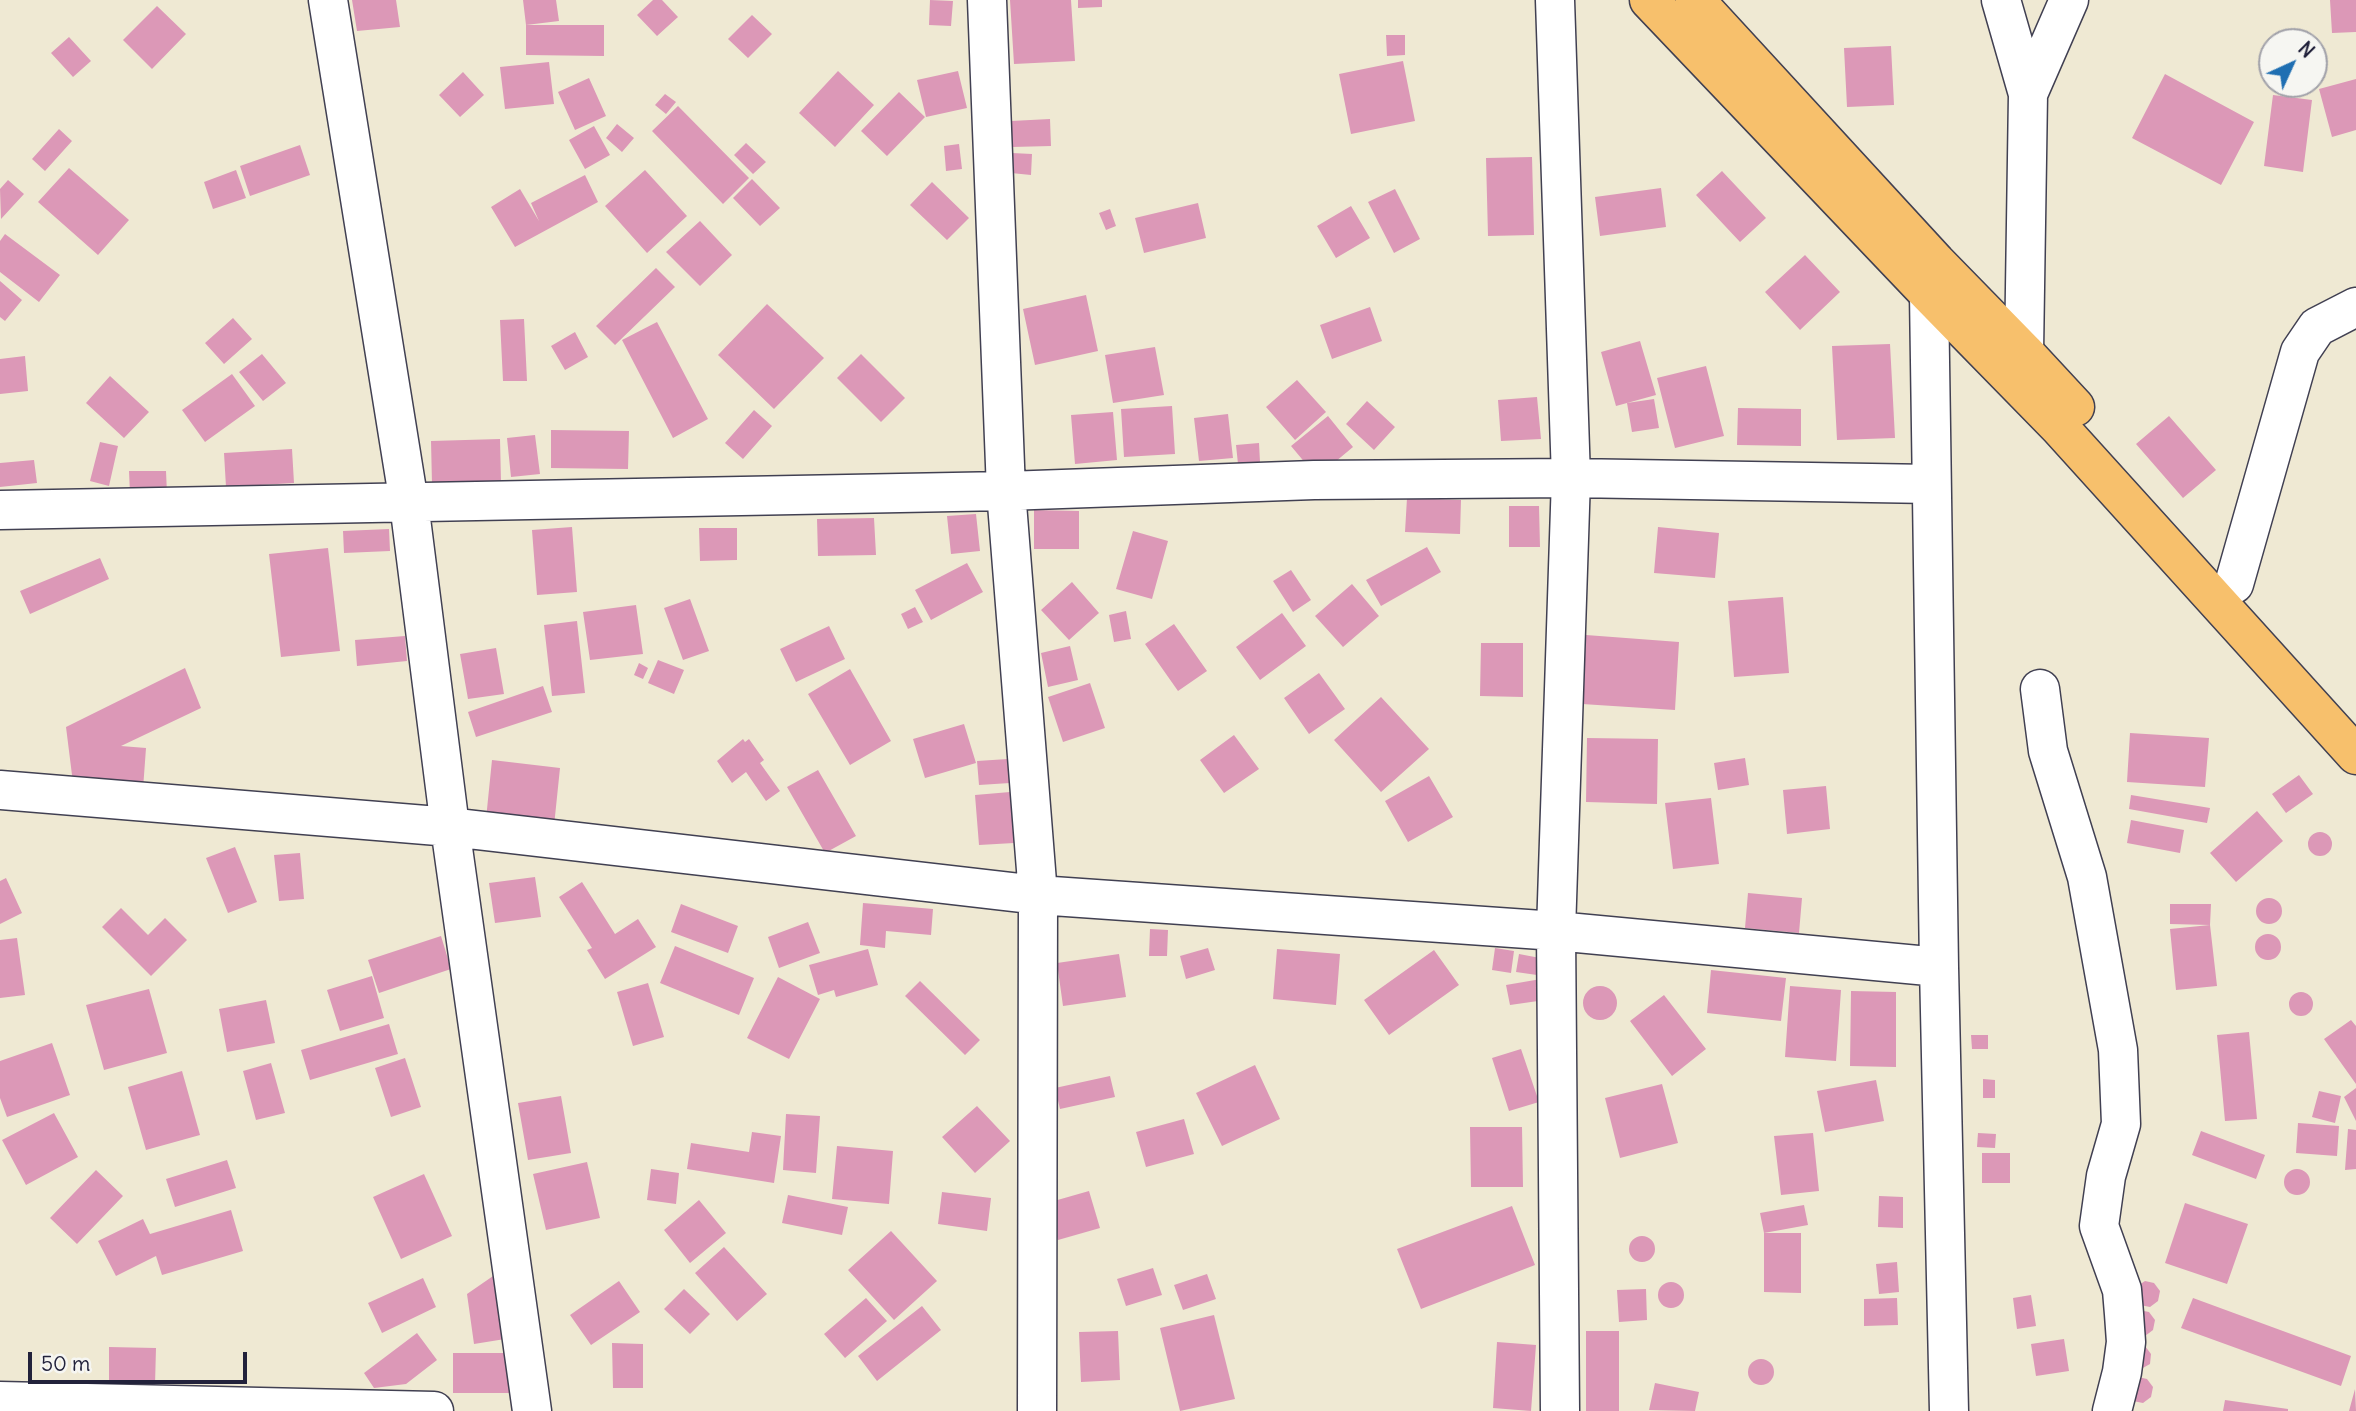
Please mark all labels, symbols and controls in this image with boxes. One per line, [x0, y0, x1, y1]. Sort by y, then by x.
north arrow [2258, 28, 2328, 98]
text: N [2293, 36, 2320, 63]
scale bar [32, 1338, 250, 1382]
text: 50 m [41, 1350, 90, 1377]

